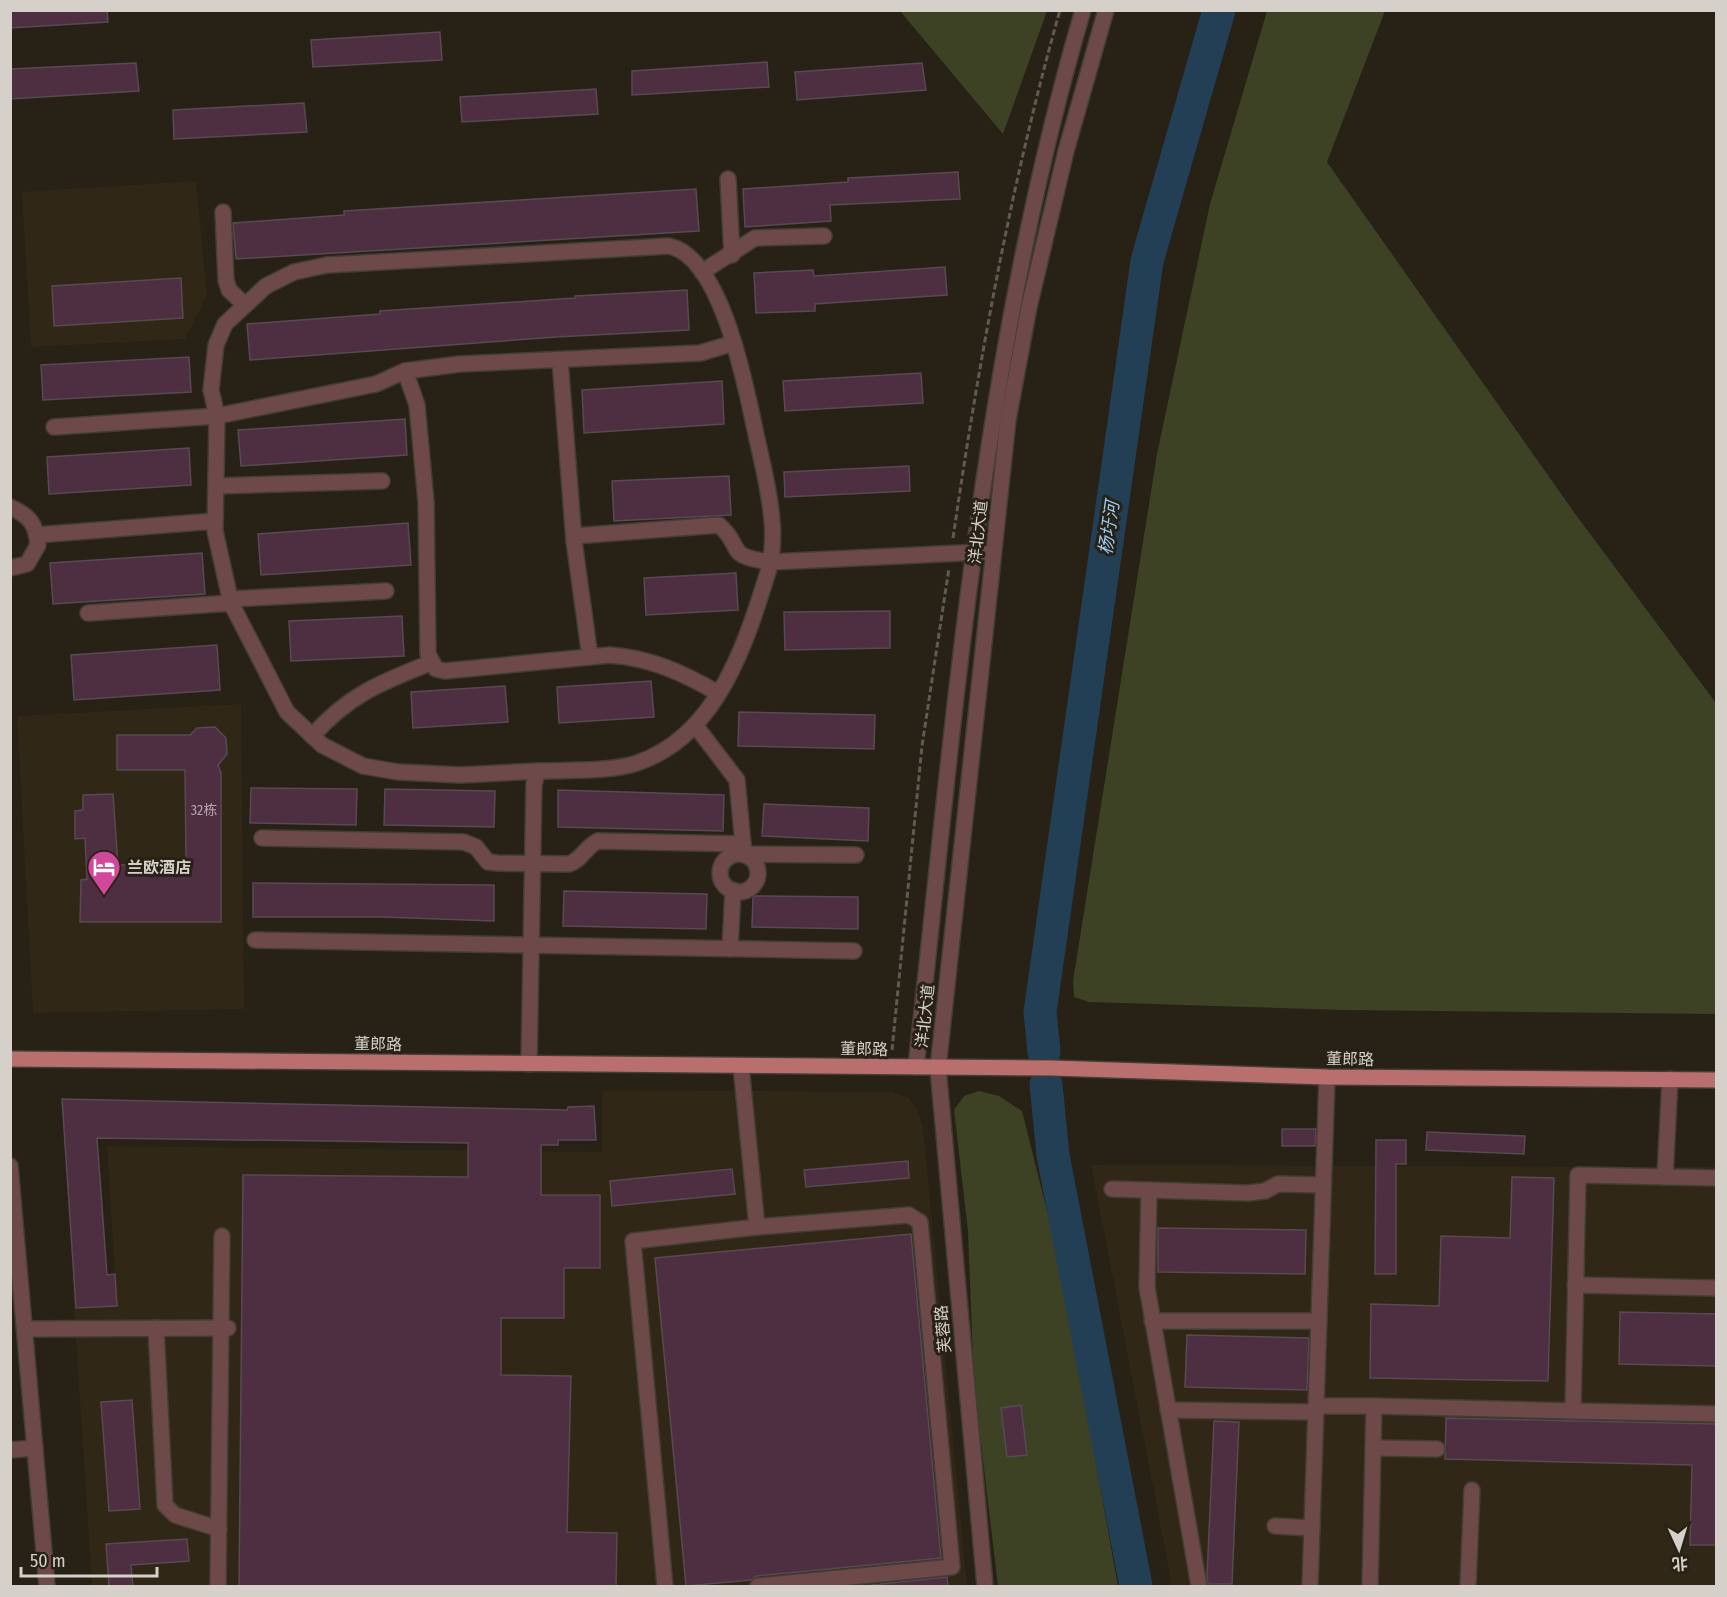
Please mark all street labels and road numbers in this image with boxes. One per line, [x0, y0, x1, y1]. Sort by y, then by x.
street label: 洋北大道 [965, 499, 991, 565]
street label: 洋北大道 [912, 983, 938, 1049]
street label: 董郎路 [354, 1034, 402, 1054]
street label: 董郎路 [840, 1039, 888, 1059]
street label: 董郎路 [1326, 1049, 1374, 1069]
street label: 芙蓉路 [931, 1304, 955, 1354]

